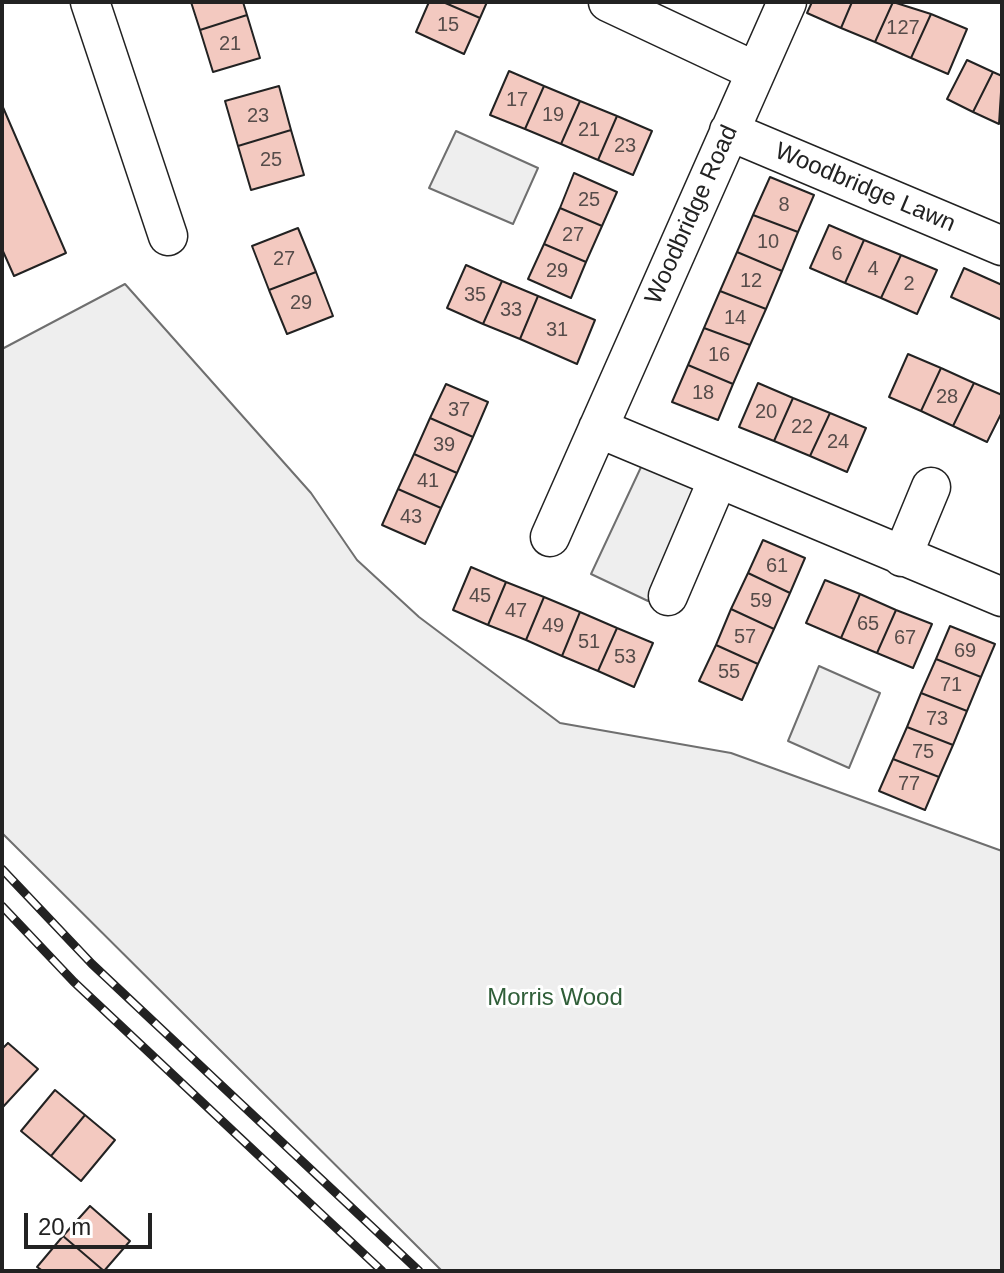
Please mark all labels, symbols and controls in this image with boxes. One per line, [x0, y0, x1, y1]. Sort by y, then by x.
house number: 15 [437, 13, 459, 37]
house number: 127 [886, 16, 920, 40]
house number: 21 [219, 32, 241, 56]
house number: 17 [506, 88, 528, 112]
house number: 19 [542, 103, 564, 127]
house number: 23 [247, 104, 269, 128]
house number: 21 [578, 118, 600, 142]
street label: Woodbridge Road [640, 121, 744, 309]
house number: 23 [614, 134, 636, 158]
street label: Woodbridge Lawn [771, 137, 959, 239]
house number: 25 [260, 148, 282, 172]
house number: 25 [578, 188, 600, 212]
house number: 8 [778, 193, 790, 217]
house number: 27 [562, 223, 584, 247]
house number: 10 [757, 230, 779, 254]
house number: 6 [831, 242, 843, 266]
house number: 27 [273, 247, 295, 271]
house number: 4 [867, 257, 879, 281]
house number: 29 [546, 259, 568, 283]
house number: 12 [740, 269, 762, 293]
house number: 2 [903, 272, 915, 296]
house number: 35 [464, 283, 486, 307]
house number: 29 [290, 291, 312, 315]
house number: 33 [500, 298, 522, 322]
house number: 14 [724, 306, 746, 330]
house number: 31 [546, 318, 568, 342]
house number: 16 [708, 343, 730, 367]
house number: 18 [692, 381, 714, 405]
house number: 28 [936, 385, 958, 409]
house number: 37 [448, 398, 470, 422]
house number: 20 [755, 400, 777, 424]
house number: 22 [791, 415, 813, 439]
house number: 24 [827, 430, 849, 454]
house number: 39 [433, 433, 455, 457]
house number: 41 [417, 469, 439, 493]
house number: 43 [400, 505, 422, 529]
house number: 61 [766, 554, 788, 578]
house number: 45 [469, 584, 491, 608]
house number: 59 [750, 589, 772, 613]
house number: 47 [505, 599, 527, 623]
house number: 65 [857, 612, 879, 636]
house number: 49 [542, 614, 564, 638]
house number: 57 [734, 625, 756, 649]
house number: 67 [894, 626, 916, 650]
house number: 51 [578, 630, 600, 654]
house number: 69 [954, 639, 976, 663]
house number: 53 [614, 645, 636, 669]
house number: 55 [718, 660, 740, 684]
house number: 71 [940, 673, 962, 697]
house number: 73 [926, 707, 948, 731]
house number: 75 [912, 740, 934, 764]
house number: 77 [898, 772, 920, 796]
park label: Morris Wood [487, 984, 623, 1012]
scale bar [28, 1197, 156, 1247]
text: 20 m [38, 1213, 91, 1240]

